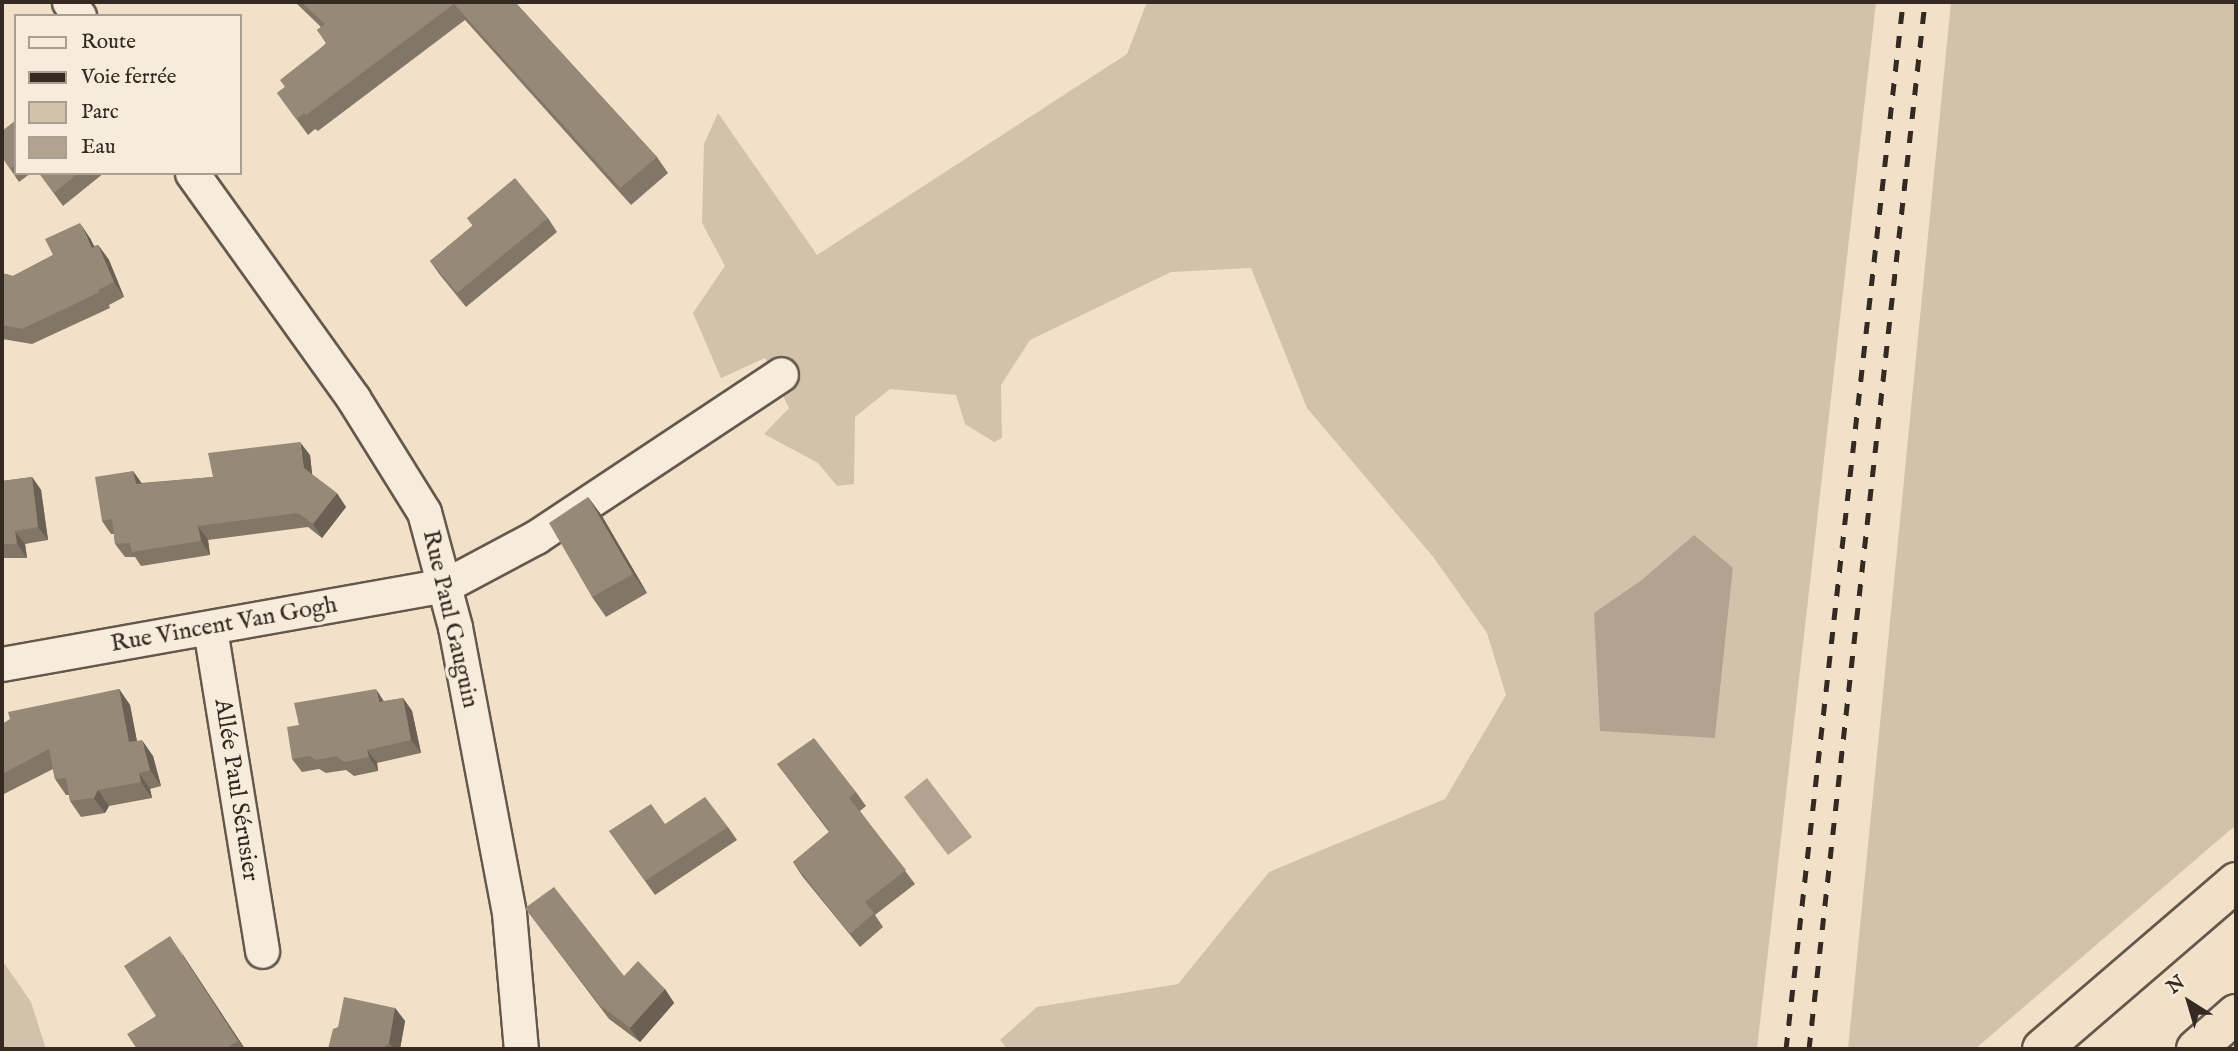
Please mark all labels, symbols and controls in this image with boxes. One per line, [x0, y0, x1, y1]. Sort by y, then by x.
legend [14, 14, 242, 175]
text: Route [81, 29, 136, 56]
text: Voie ferrée [81, 64, 177, 91]
text: Parc [81, 99, 119, 126]
text: Eau [81, 134, 116, 161]
street label: Rue Paul Gauguin [416, 527, 484, 711]
street label: Rue Vincent Van Gogh [108, 591, 340, 659]
street label: Allée Paul Sérusier [207, 697, 265, 883]
north arrow [2154, 967, 2224, 1037]
text: N [2163, 971, 2190, 1000]

